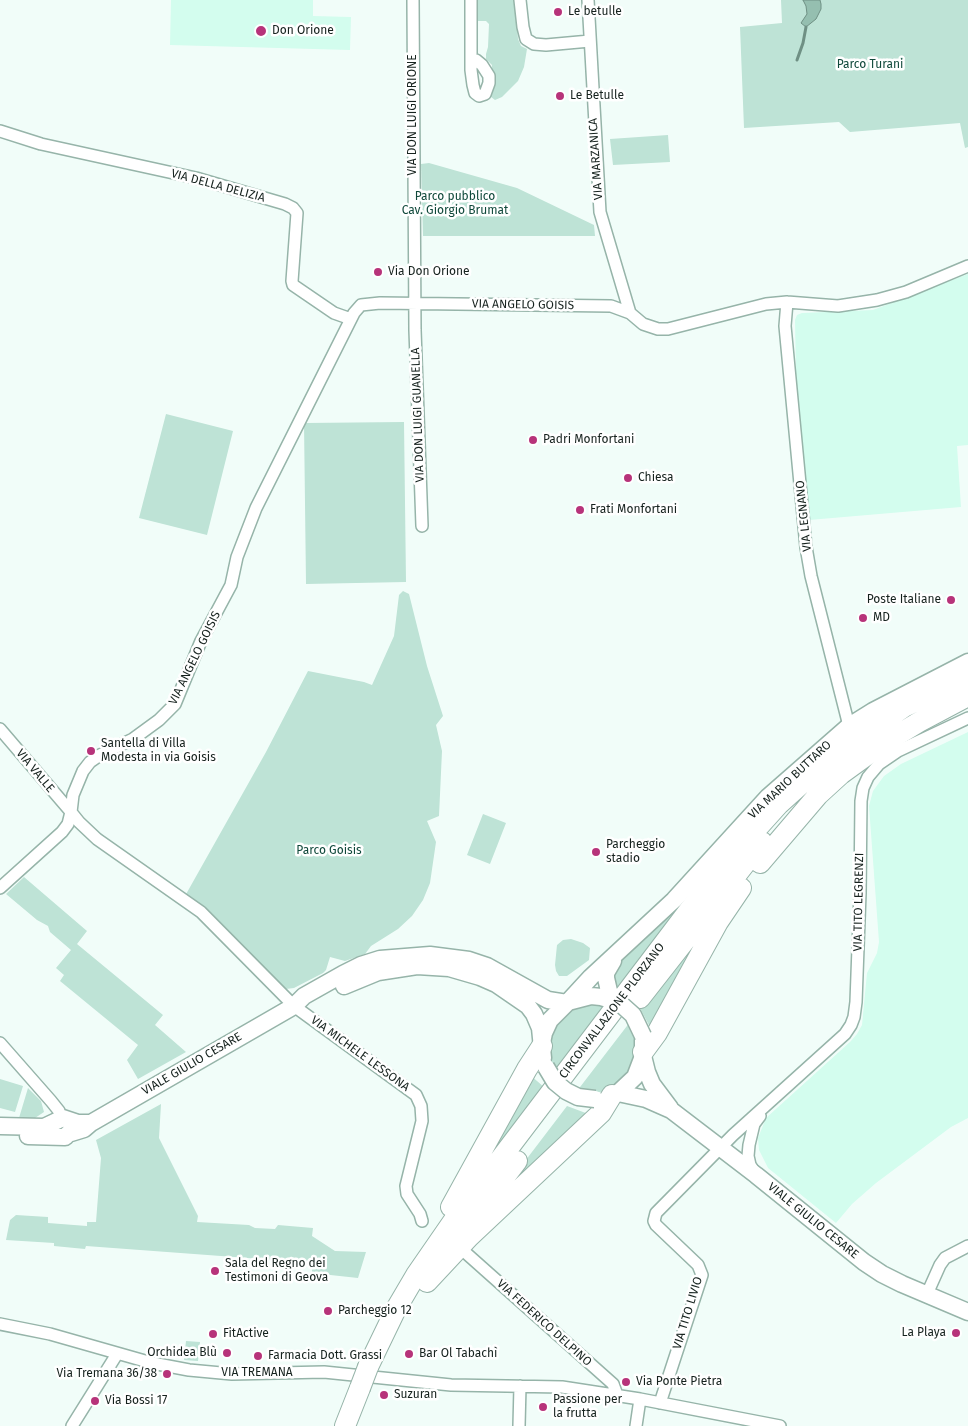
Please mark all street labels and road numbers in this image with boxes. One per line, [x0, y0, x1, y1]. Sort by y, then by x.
street label: VIA DON LUIGI ORIONE [406, 54, 420, 176]
street label: VIA MARZANICA [586, 118, 606, 200]
street label: VIA DELLA DELIZIA [169, 167, 267, 205]
street label: VIA ANGELO GOISIS [472, 297, 574, 313]
street label: VIA DON LUIGI GUANELLA [408, 347, 428, 483]
street label: VIA LEGNANO [793, 480, 815, 552]
street label: VIA ANGELO GOISIS [166, 609, 224, 707]
street label: VIA MARIO BUTTARO [746, 738, 834, 822]
street label: VIA VALLE [13, 746, 57, 796]
street label: VIA TITO LEGRENZI [851, 852, 867, 952]
street label: CIRCONVALLAZIONE PLORZANO [556, 940, 668, 1082]
street label: VIA MICHELE LESSONA [308, 1013, 412, 1095]
street label: VIALE GIULIO CESARE [140, 1030, 244, 1098]
street label: VIALE GIULIO CESARE [765, 1180, 861, 1262]
street label: VIA TITO LIVIO [670, 1275, 706, 1351]
street label: VIA FEDERICO DELPINO [494, 1277, 594, 1369]
street label: VIA TREMANA [221, 1366, 293, 1380]

